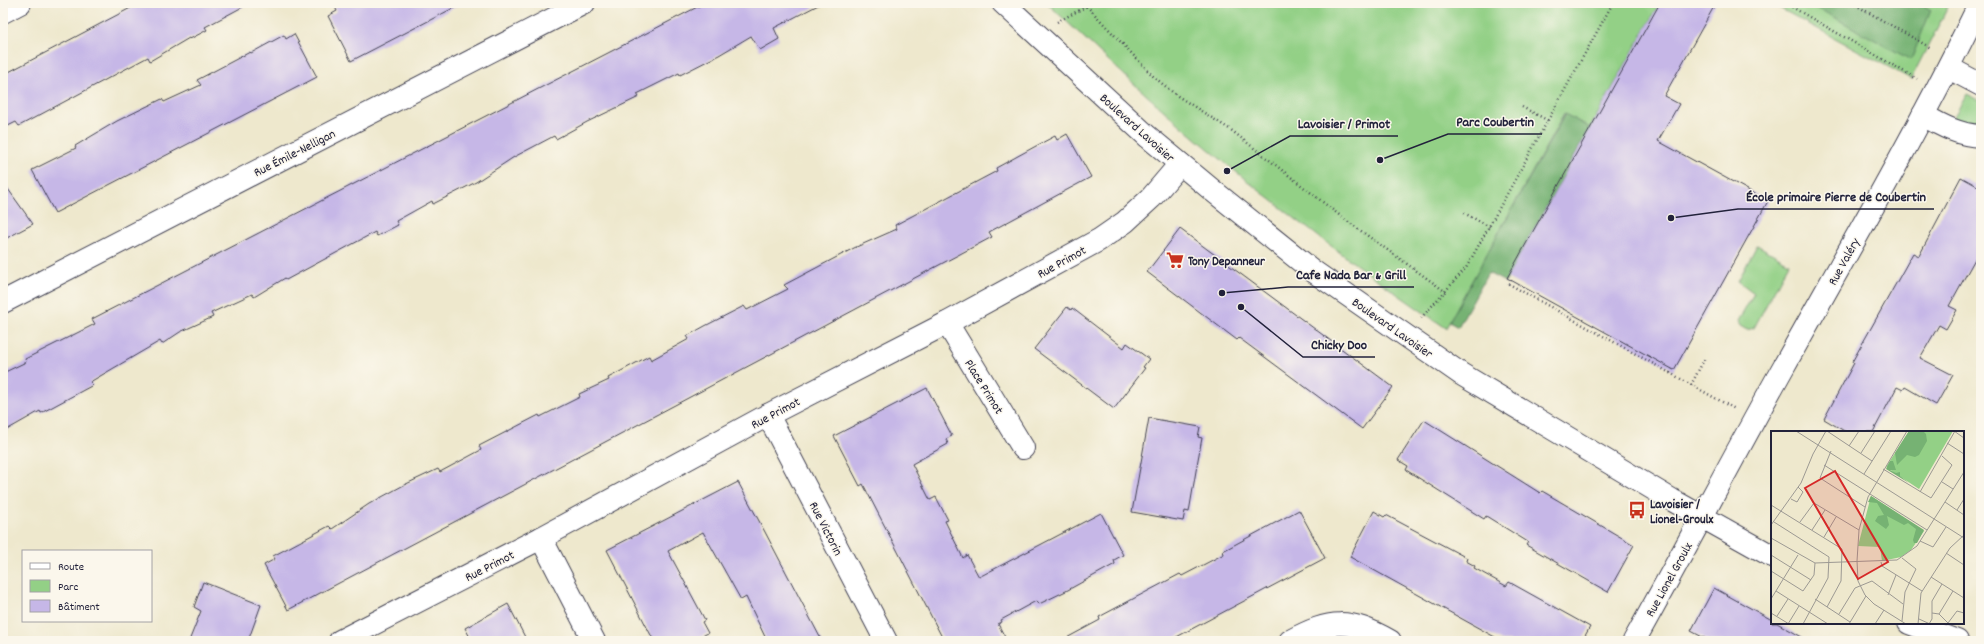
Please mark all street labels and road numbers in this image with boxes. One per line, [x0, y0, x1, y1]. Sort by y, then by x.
street label: Boulevard Lavoisier [1095, 90, 1178, 168]
street label: Rue Émile-Nelligan [251, 125, 339, 183]
street label: Rue Valéry [1824, 234, 1866, 289]
street label: Rue Primot [1034, 242, 1090, 284]
street label: Boulevard Lavoisier [1347, 294, 1436, 364]
street label: Place Primot [958, 356, 1007, 419]
street label: Rue Primot [748, 393, 804, 435]
street label: Rue Victorin [803, 499, 846, 559]
street label: Rue Lionel Groulx [1642, 539, 1699, 621]
street label: Rue Primot [462, 547, 518, 588]

